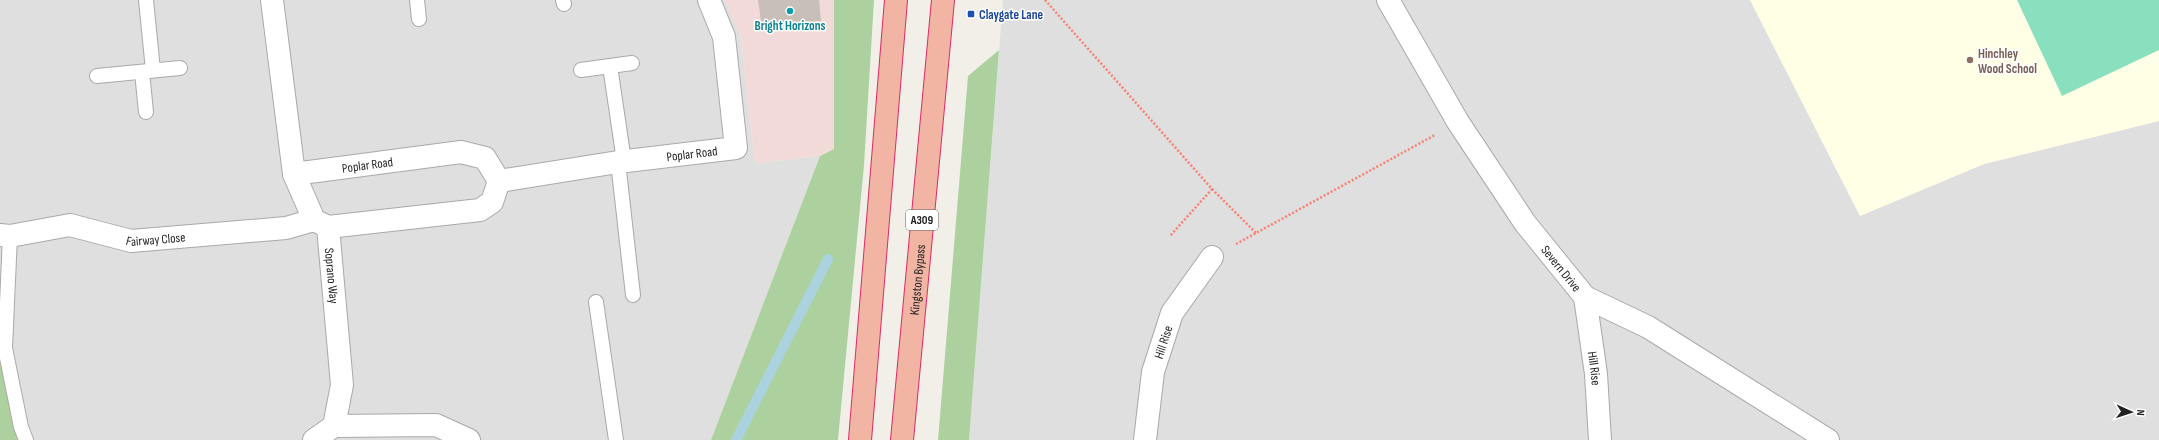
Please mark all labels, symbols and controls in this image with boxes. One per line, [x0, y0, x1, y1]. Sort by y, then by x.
marker: Bright Horizons [785, 6, 795, 16]
place label: Claygate Lane [979, 7, 1043, 23]
marker: Claygate Lane [966, 9, 976, 19]
place label: Bright Horizons [754, 18, 826, 34]
place label: Hinchley Wood School [1978, 46, 2037, 77]
marker: Hinchley Wood School [1965, 55, 1975, 65]
street label: Poplar Road [666, 143, 718, 165]
street label: Poplar Road [341, 154, 394, 177]
road number: A309 [906, 210, 938, 230]
street label: Fairway Close [124, 229, 186, 250]
street label: Severn Drive [1537, 242, 1584, 295]
street label: Kingston Bypass [907, 243, 929, 316]
street label: Soprano Way [321, 247, 342, 304]
street label: Hill Rise [1151, 324, 1176, 361]
street label: Hill Rise [1584, 350, 1604, 386]
north arrow [2111, 392, 2151, 432]
text: N [2134, 409, 2147, 416]

